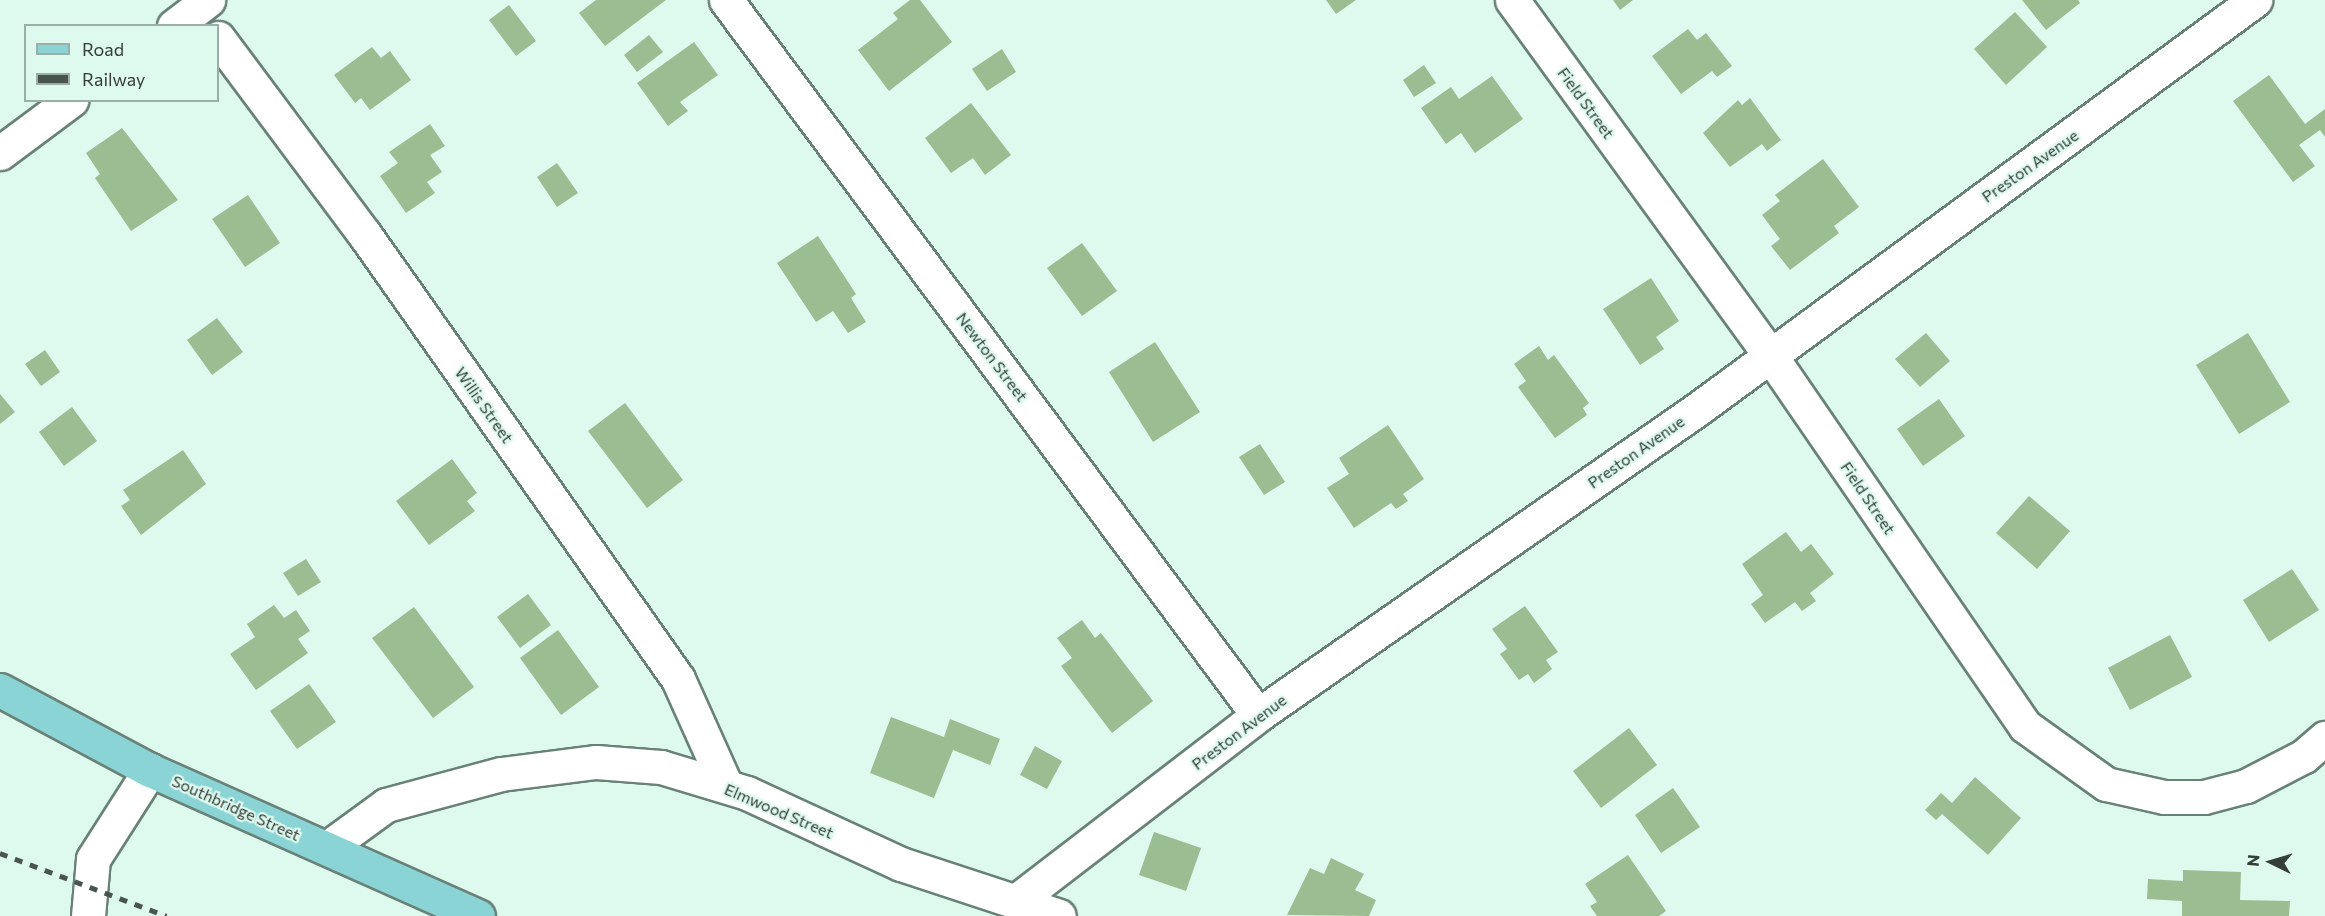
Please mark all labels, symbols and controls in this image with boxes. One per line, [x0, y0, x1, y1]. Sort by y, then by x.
legend [24, 24, 219, 102]
text: Road [82, 38, 124, 60]
street label: Field Street [1554, 64, 1618, 142]
text: Railway [82, 68, 145, 90]
street label: Preston Avenue [1978, 126, 2082, 206]
street label: Newton Street [952, 309, 1032, 405]
street label: Willis Street [451, 363, 517, 447]
street label: Preston Avenue [1584, 412, 1688, 492]
street label: Field Street [1837, 458, 1899, 538]
street label: Preston Avenue [1188, 690, 1290, 774]
street label: Southbridge Street [169, 771, 303, 845]
street label: Elmwood Street [722, 779, 836, 843]
north arrow [2241, 832, 2301, 892]
text: N [2243, 854, 2263, 867]

